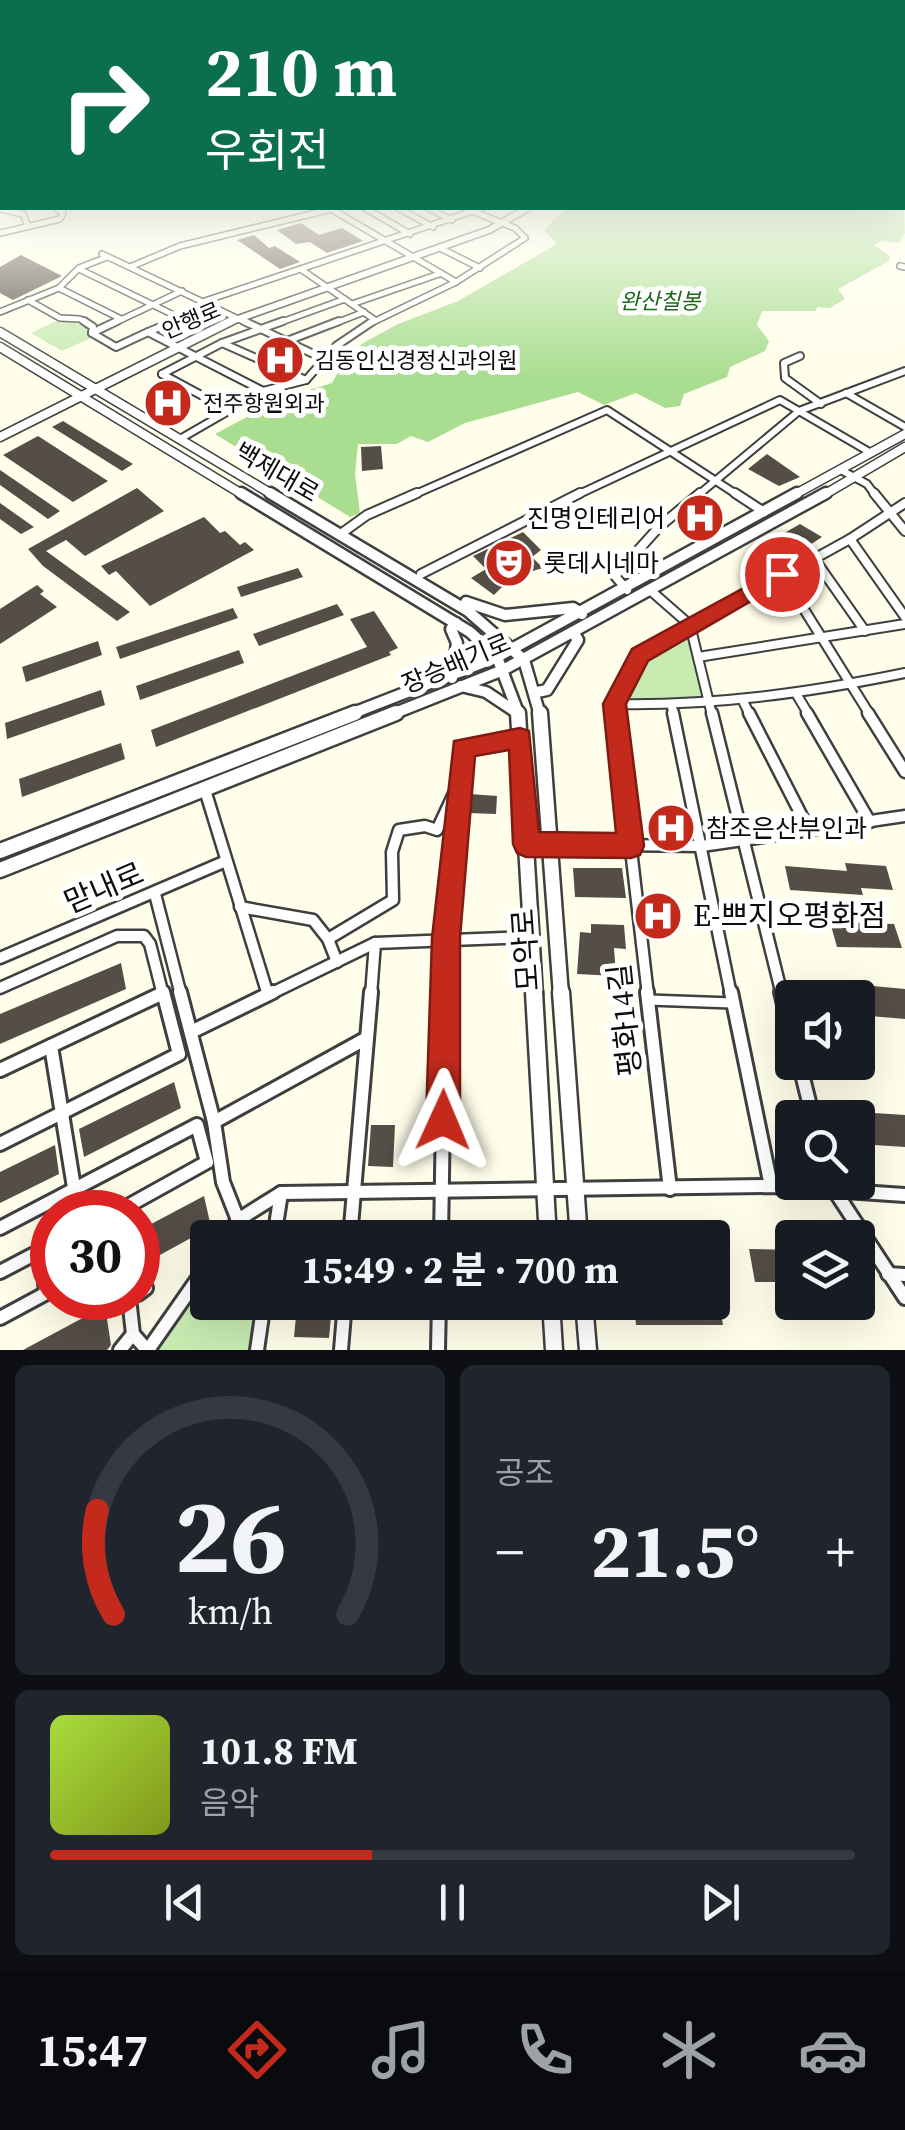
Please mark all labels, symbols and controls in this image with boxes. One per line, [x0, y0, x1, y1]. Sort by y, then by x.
text: 210 m [205, 23, 397, 119]
icon: right [40, 40, 170, 170]
text: 우회전 [205, 119, 329, 181]
park label: 완산칠봉 [620, 286, 702, 316]
street label: 안행로 [157, 294, 225, 346]
hospital icon: 김동인신경정신과의원 [254, 334, 306, 386]
place label: 김동인신경정신과의원 [315, 345, 517, 375]
hospital icon: 전주항원외과 [142, 377, 194, 429]
place label: 전주항원외과 [203, 388, 324, 418]
street label: 백제대로 [229, 434, 325, 510]
hospital icon: 진명인테리어 [674, 492, 726, 544]
place label: 진명인테리어 [527, 501, 665, 535]
pin [740, 532, 825, 617]
theatre icon: 롯데시네마 [483, 537, 535, 589]
place label: 롯데시네마 [544, 546, 659, 580]
icon: arrive [755, 547, 810, 602]
street label: 장승배기로 [396, 625, 516, 701]
hospital icon: 참조은산부인과 [645, 802, 697, 854]
place label: 참조은산부인과 [706, 811, 867, 845]
street label: 맏내로 [58, 852, 150, 923]
hospital icon: E-쁘지오평화점 [632, 890, 684, 942]
place label: E-쁘지오평화점 [693, 895, 886, 936]
street label: 모악로 [502, 907, 549, 993]
street label: 평화14길 [598, 962, 651, 1078]
map controls [775, 980, 875, 1320]
button: sound [775, 980, 875, 1080]
position arrow [391, 1068, 495, 1172]
button: search [775, 1100, 875, 1200]
speed limit sign: 30 [30, 1190, 160, 1320]
button: layers [775, 1220, 875, 1320]
text: 15:49 · 2 분 · 700 m [301, 1244, 619, 1296]
text: 공조 [495, 1451, 554, 1495]
text: 26 [174, 1464, 286, 1607]
text: 21.5° [590, 1499, 760, 1602]
text: − [495, 1514, 524, 1589]
text: + [826, 1514, 855, 1589]
text: km/h [187, 1587, 273, 1636]
text: 101.8 FM [200, 1725, 358, 1777]
text: 음악 [200, 1781, 259, 1825]
icon: previous [157, 1875, 212, 1930]
icon: pause [425, 1875, 480, 1930]
icon: next [693, 1875, 748, 1930]
icon: directions [222, 2015, 292, 2085]
icon: music [366, 2015, 436, 2085]
icon: phone [510, 2015, 580, 2085]
icon: climate [654, 2015, 724, 2085]
icon: car [798, 2015, 868, 2085]
text: 15:47 [37, 2019, 148, 2081]

